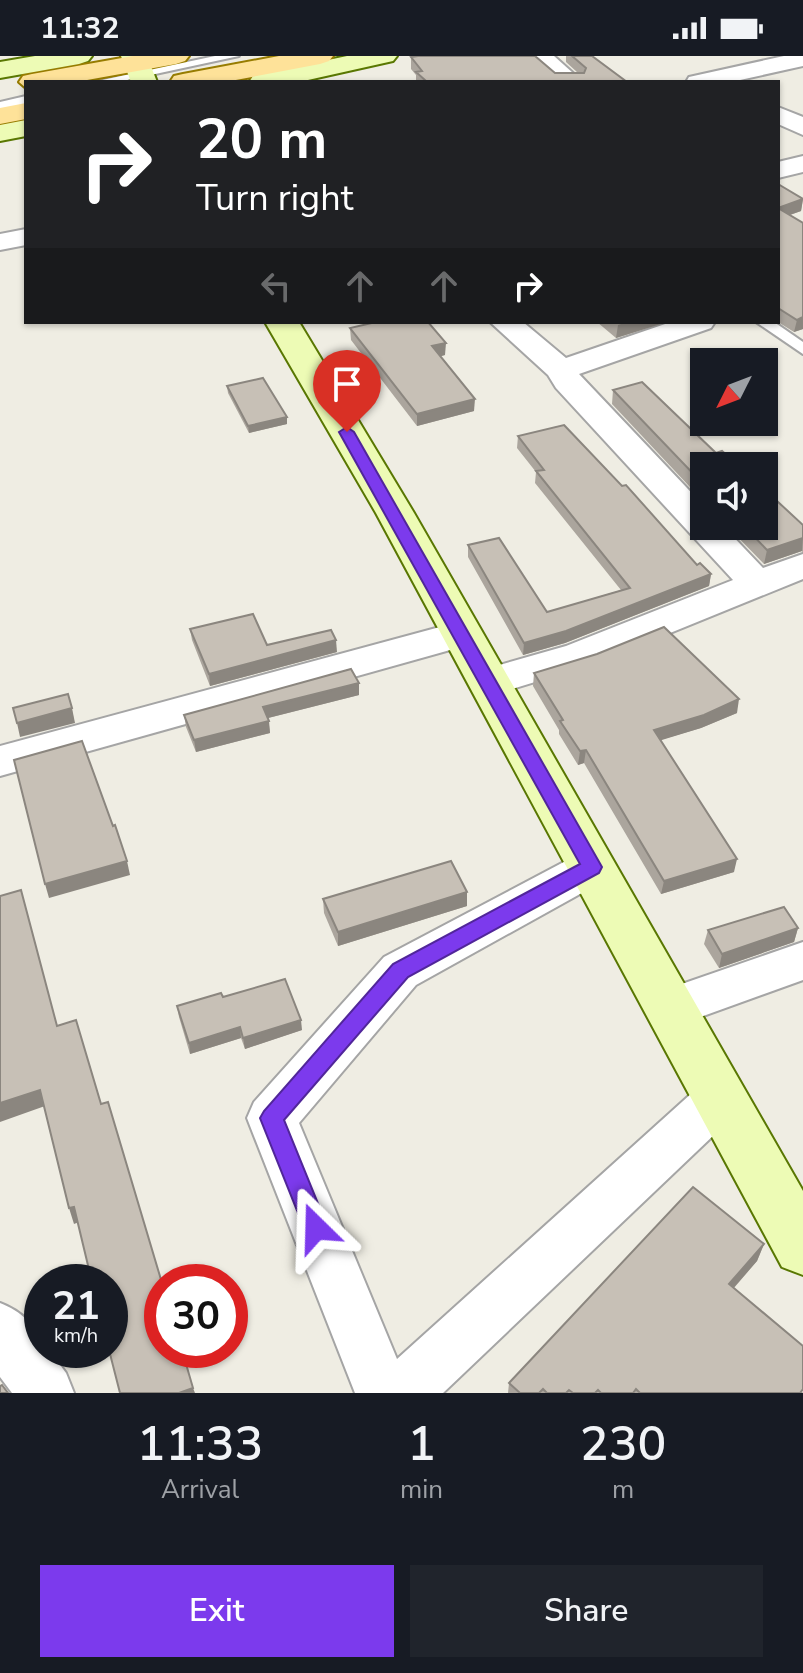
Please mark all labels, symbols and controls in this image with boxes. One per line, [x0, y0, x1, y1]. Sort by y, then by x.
text: 11:32 [40, 8, 119, 49]
text: 20 m [196, 101, 327, 178]
icon: right [64, 112, 168, 216]
text: Turn right [196, 174, 353, 223]
icon: left [254, 264, 298, 308]
icon: ahead [338, 264, 382, 308]
icon: ahead [422, 264, 466, 308]
icon: right [506, 264, 550, 308]
north arrow [690, 348, 778, 436]
map controls [690, 348, 778, 540]
pin [313, 350, 381, 432]
icon: arrive [325, 362, 369, 406]
button: sound [690, 452, 778, 540]
position arrow [274, 1186, 358, 1270]
speed limit sign: 30 [144, 1264, 248, 1368]
text: 21 [52, 1279, 100, 1333]
text: km/h [54, 1322, 98, 1349]
text: 11:33 [137, 1411, 263, 1477]
text: 1 [407, 1411, 436, 1477]
text: 230 [580, 1411, 666, 1477]
text: Arrival [161, 1472, 239, 1507]
text: min [400, 1472, 443, 1507]
text: m [612, 1472, 634, 1507]
button: Exit [40, 1565, 394, 1657]
button: Share [410, 1565, 763, 1657]

